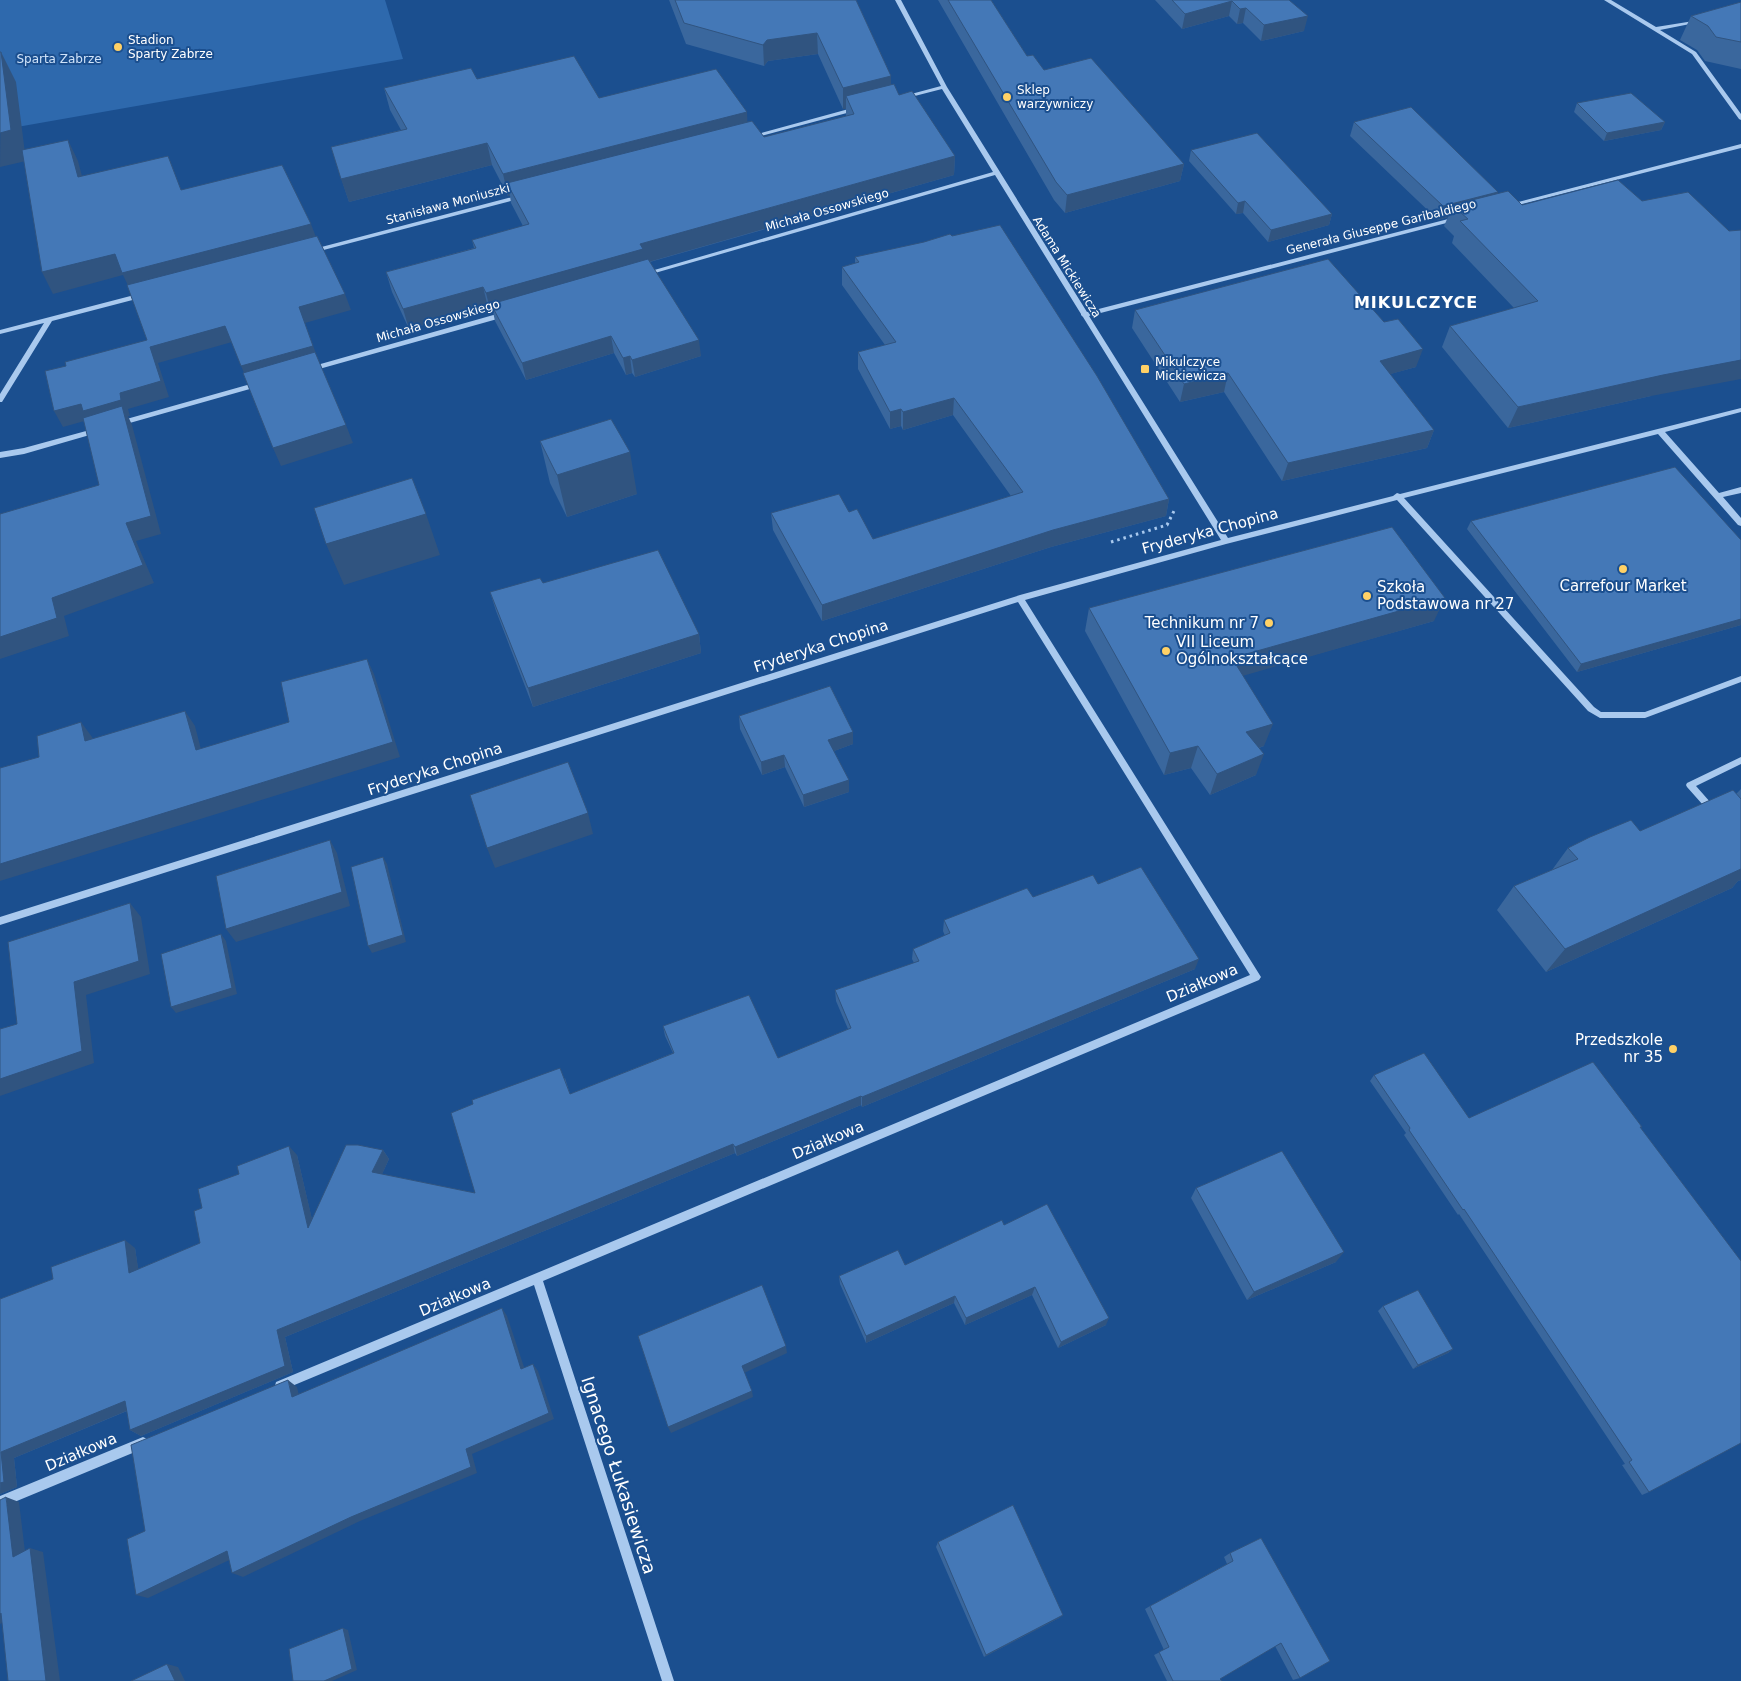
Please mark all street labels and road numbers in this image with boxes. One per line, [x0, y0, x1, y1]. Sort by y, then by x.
street label: Stanisława Moniuszki [385, 181, 511, 227]
street label: Michała Ossowskiego [764, 186, 890, 234]
street label: Generała Giuseppe Garibaldiego [1285, 197, 1477, 257]
street label: Adama Mickiewicza [1030, 214, 1104, 320]
street label: Michała Ossowskiego [375, 297, 501, 345]
street label: Fryderyka Chopina [1140, 504, 1280, 558]
street label: Fryderyka Chopina [751, 616, 891, 676]
street label: Fryderyka Chopina [365, 739, 505, 799]
street label: Działkowa [1164, 960, 1240, 1006]
street label: Działkowa [790, 1117, 866, 1163]
street label: Działkowa [417, 1274, 493, 1320]
street label: Ignacego Łukasiewicza [577, 1374, 661, 1576]
street label: Działkowa [43, 1429, 119, 1475]

